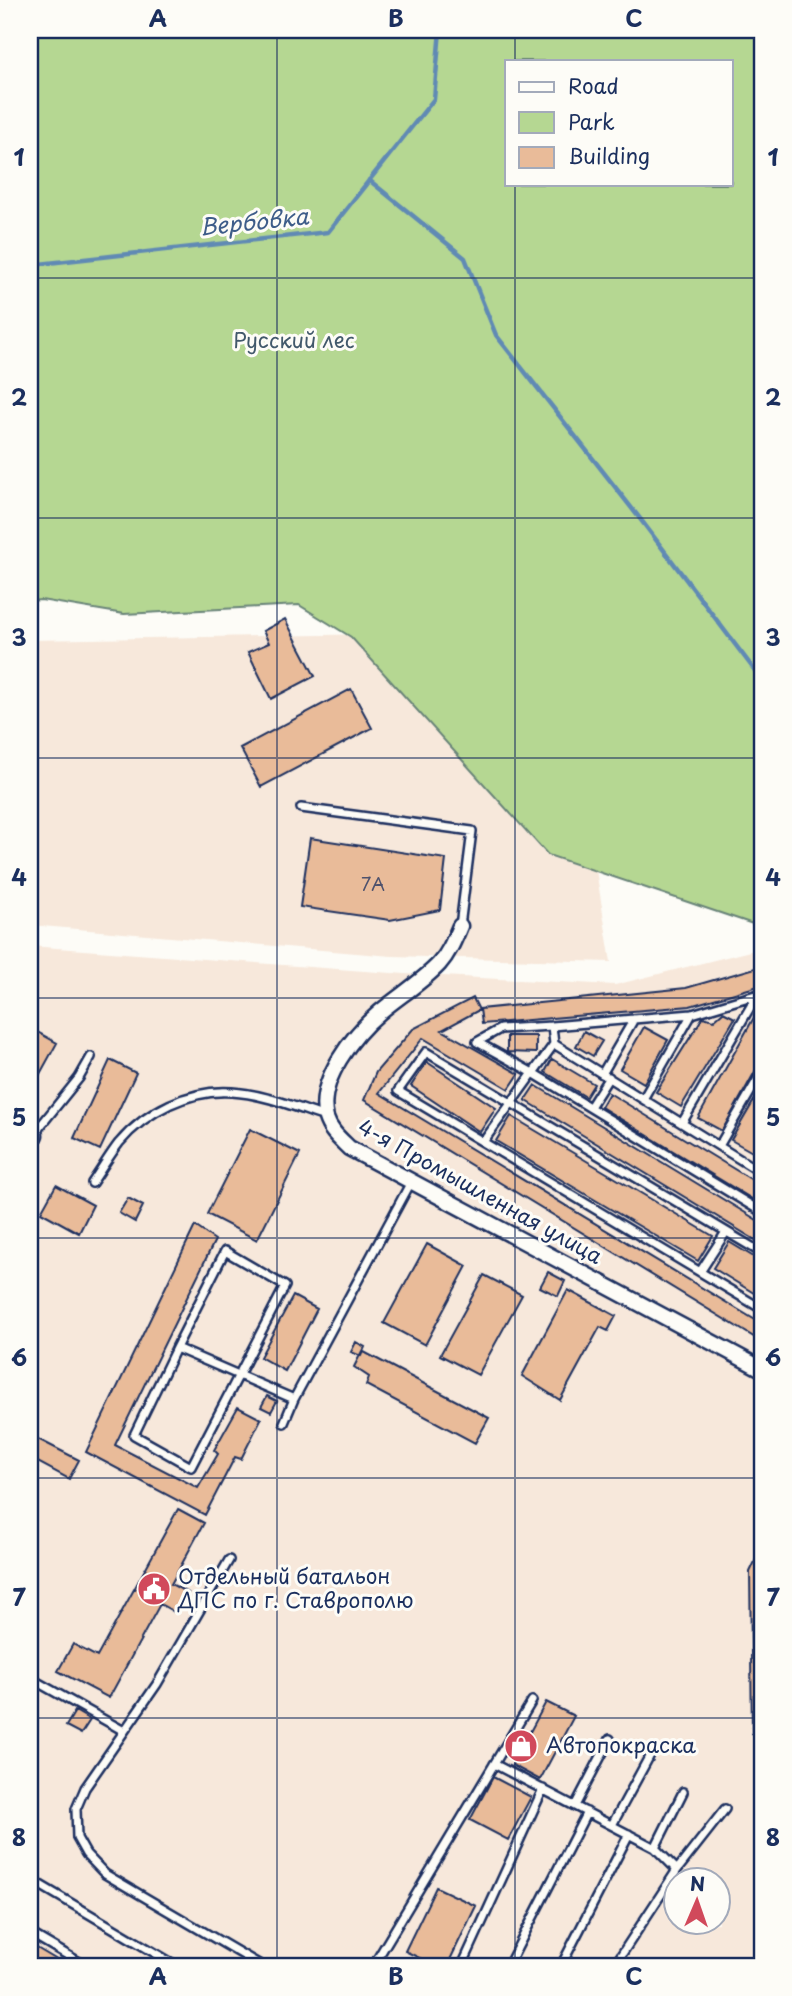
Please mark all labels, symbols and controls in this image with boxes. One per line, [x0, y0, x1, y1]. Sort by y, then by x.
text: A [149, 0, 167, 35]
text: B [388, 0, 404, 35]
text: C [625, 0, 643, 35]
legend [505, 60, 732, 186]
text: Road [568, 69, 619, 101]
text: Park [568, 105, 615, 137]
text: 1 [14, 139, 25, 174]
text: Building [568, 139, 650, 171]
text: 1 [768, 139, 779, 174]
water label: Вербовка [198, 197, 311, 244]
park label: Русский лес [233, 323, 355, 355]
text: 2 [11, 379, 27, 414]
text: 2 [765, 379, 781, 414]
text: 3 [11, 619, 27, 654]
text: 3 [765, 619, 781, 654]
text: 4 [11, 859, 27, 894]
text: 4 [765, 859, 781, 894]
house number: 7А [361, 870, 385, 897]
text: 5 [12, 1099, 26, 1134]
text: 5 [766, 1099, 780, 1134]
street label: 4-я Промышленная улица [353, 1110, 610, 1271]
text: 6 [11, 1339, 27, 1374]
text: 6 [765, 1339, 781, 1374]
place label: Отдельный батальон ДПС по г. Ставрополю [177, 1559, 414, 1615]
public building icon: Отдельный батальон ДПС по г. Ставрополю [135, 1570, 173, 1608]
text: 7 [12, 1579, 26, 1614]
text: 7 [766, 1579, 780, 1614]
shop icon: Автопокраска [502, 1727, 540, 1765]
place label: Автопокраска [546, 1728, 696, 1760]
text: 8 [12, 1819, 26, 1854]
text: 8 [766, 1819, 780, 1854]
north arrow [662, 1867, 732, 1937]
text: N [690, 1869, 706, 1897]
text: A [149, 1958, 167, 1993]
text: B [388, 1958, 404, 1993]
text: C [625, 1958, 643, 1993]

